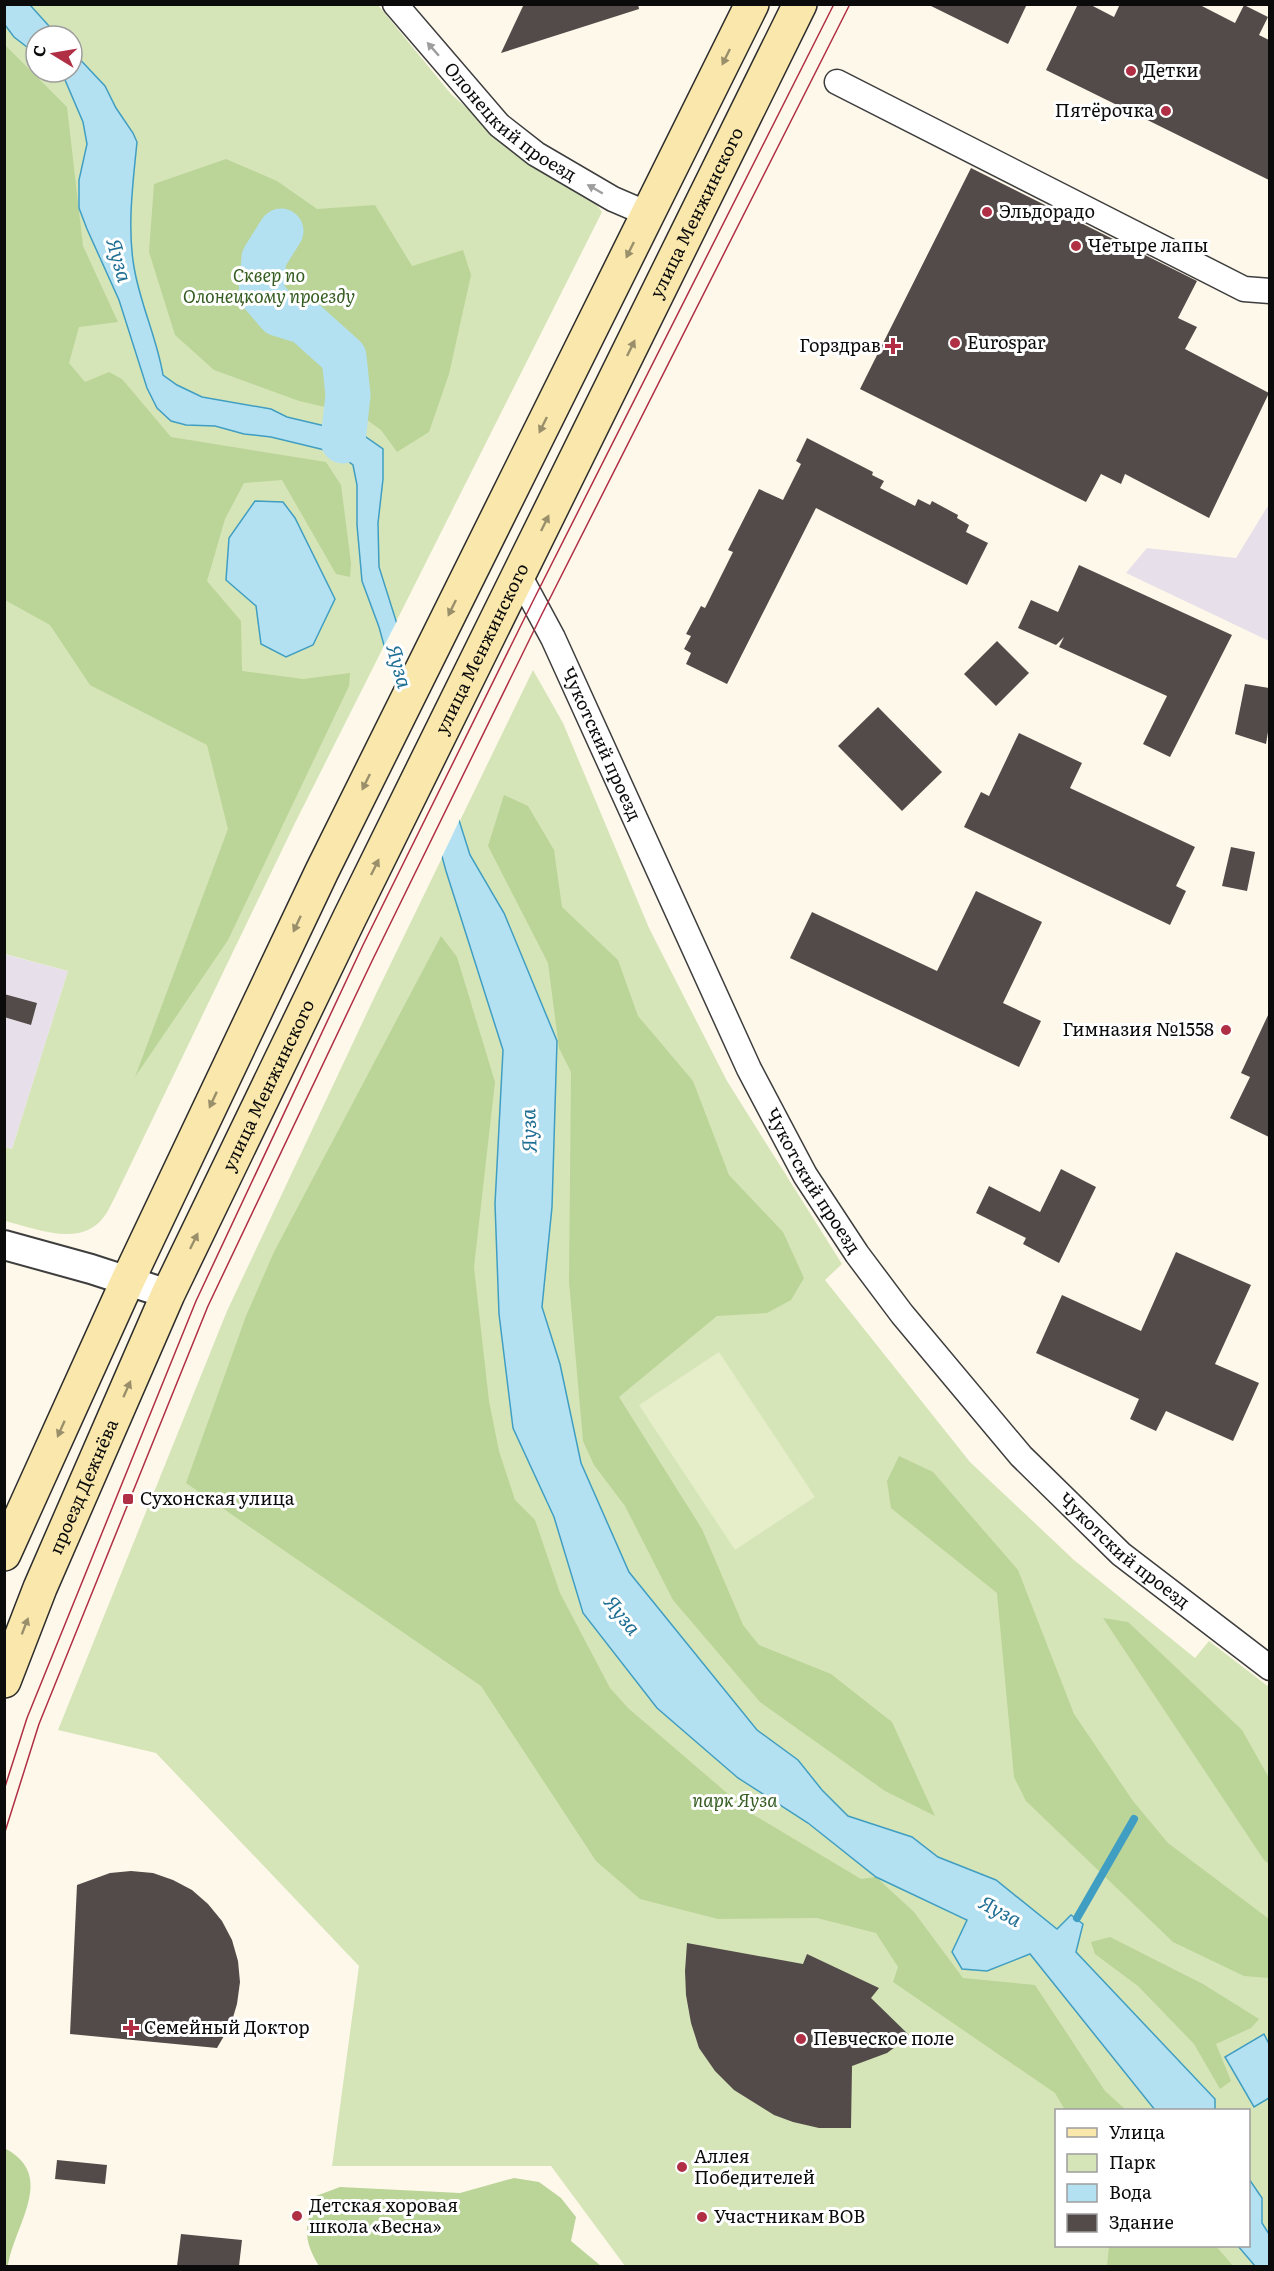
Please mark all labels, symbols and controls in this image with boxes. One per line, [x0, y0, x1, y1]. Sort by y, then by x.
north arrow [24, 24, 84, 84]
one-way arrow [427, 41, 440, 57]
text: С [25, 43, 51, 59]
one-way arrow [721, 48, 730, 65]
street label: Олонецкий проезд [439, 55, 582, 187]
place label: Детки [1143, 56, 1198, 83]
marker: Детки [1124, 64, 1138, 78]
place label: Пятёрочка [1055, 96, 1154, 123]
marker: Пятёрочка [1159, 104, 1173, 118]
street label: улица Менжинского [642, 122, 749, 302]
one-way arrow [587, 183, 603, 194]
place label: Эльдорадо [999, 197, 1095, 224]
marker: Эльдорадо [980, 205, 994, 219]
place label: Четыре лапы [1088, 231, 1208, 258]
water label: Яуза [100, 234, 142, 286]
marker: Четыре лапы [1069, 239, 1083, 253]
one-way arrow [625, 242, 634, 259]
park label: Сквер по Олонецкому проезду [183, 261, 355, 309]
place label: Eurospar [967, 328, 1046, 355]
place label: Горздрав [799, 331, 881, 358]
marker: Eurospar [948, 336, 962, 350]
one-way arrow [626, 339, 636, 356]
marker: Горздрав [886, 339, 900, 353]
one-way arrow [538, 417, 548, 434]
one-way arrow [540, 514, 549, 531]
street label: улица Менжинского [427, 558, 534, 738]
one-way arrow [448, 599, 457, 616]
water label: Яуза [380, 640, 422, 692]
street label: Чукотский проезд [556, 662, 649, 825]
one-way arrow [361, 774, 370, 791]
one-way arrow [370, 858, 379, 875]
one-way arrow [292, 915, 301, 932]
street label: улица Менжинского [214, 994, 320, 1175]
place label: Гимназия №1558 [1062, 1015, 1214, 1042]
marker: Гимназия №1558 [1219, 1023, 1233, 1037]
one-way arrow [209, 1091, 218, 1108]
street label: Чукотский проезд [760, 1102, 868, 1259]
water label: Яуза [511, 1108, 543, 1154]
one-way arrow [189, 1233, 198, 1250]
one-way arrow [123, 1380, 132, 1398]
street label: проезд Дежнёва [41, 1414, 124, 1558]
one-way arrow [56, 1421, 65, 1438]
place label: Сухонская улица [140, 1484, 295, 1511]
street label: Чукотский проезд [1053, 1485, 1196, 1614]
marker: Сухонская улица [121, 1492, 135, 1506]
water label: Яуза [598, 1587, 650, 1641]
one-way arrow [21, 1617, 30, 1635]
park label: парк Яуза [693, 1786, 778, 1813]
water label: Яуза [974, 1885, 1028, 1933]
place label: Семейный Доктор [144, 2013, 310, 2040]
marker: Семейный Доктор [122, 2019, 140, 2037]
place label: Певческое поле [813, 2024, 954, 2051]
marker: Певческое поле [794, 2032, 808, 2046]
legend [1055, 2109, 1250, 2247]
text: Улица [1109, 2118, 1165, 2145]
place label: Аллея Победителей [694, 2142, 815, 2190]
text: Парк [1109, 2148, 1156, 2175]
marker: Аллея Победителей [675, 2160, 689, 2174]
text: Вода [1109, 2178, 1152, 2205]
place label: Детская хоровая школа «Весна» [309, 2191, 458, 2239]
place label: Участникам ВОВ [714, 2202, 865, 2229]
text: Здание [1109, 2208, 1174, 2235]
marker: Детская хоровая школа «Весна» [290, 2209, 304, 2223]
marker: Участникам ВОВ [695, 2210, 709, 2224]

